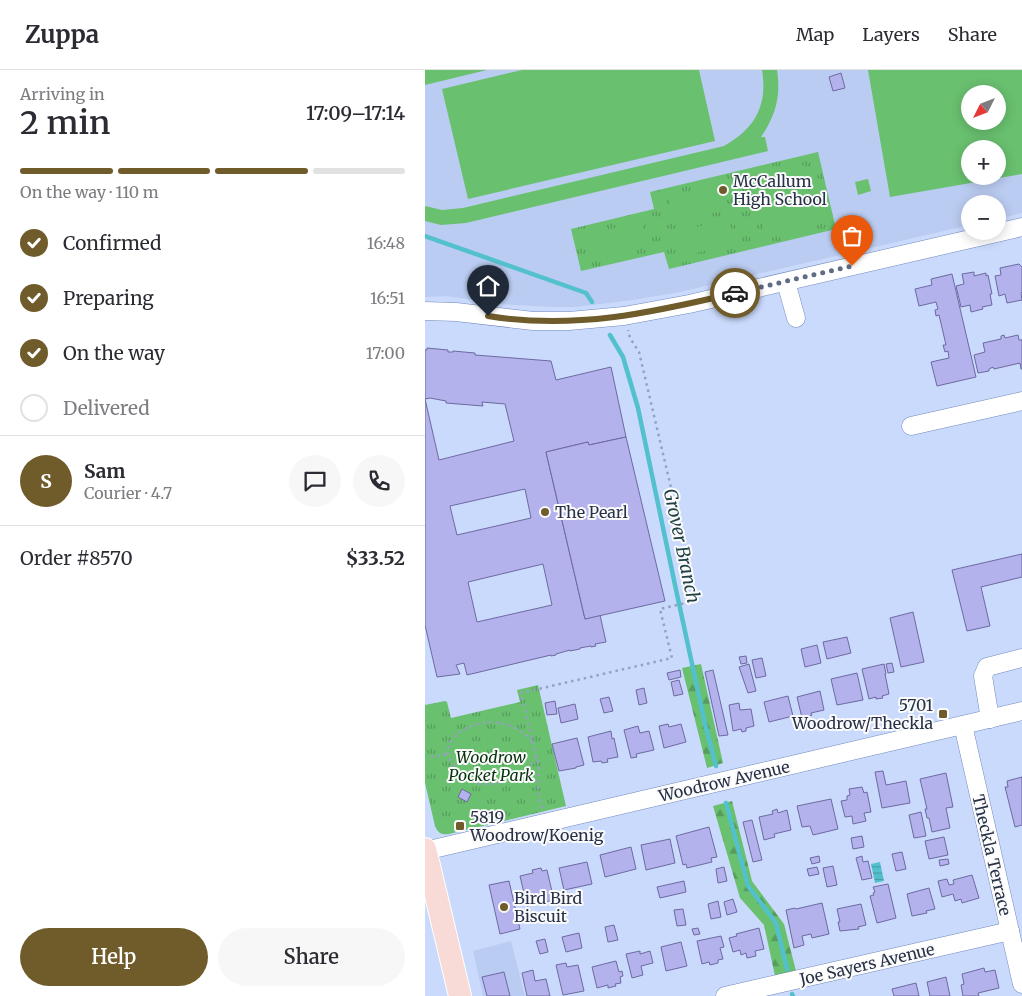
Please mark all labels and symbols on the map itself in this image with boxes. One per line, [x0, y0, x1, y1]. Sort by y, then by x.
north arrow [961, 85, 1006, 130]
place label: McCallum High School [733, 171, 827, 209]
marker: McCallum High School [717, 184, 729, 196]
pin [831, 215, 873, 266]
pin [467, 265, 509, 316]
courier [710, 268, 760, 318]
water label: Grover Branch [659, 487, 705, 605]
place label: The Pearl [555, 502, 628, 522]
marker: The Pearl [539, 506, 551, 518]
place label: 5701 Woodrow/Theckla [791, 695, 933, 733]
marker: 5701 Woodrow/Theckla [937, 708, 949, 720]
park label: Woodrow Pocket Park [448, 747, 534, 785]
street label: Woodrow Avenue [656, 756, 791, 806]
street label: Theckla Terrace [968, 792, 1016, 918]
place label: 5819 Woodrow/Koenig [469, 807, 604, 845]
marker: 5819 Woodrow/Koenig [454, 820, 466, 832]
place label: Bird Bird Biscuit [514, 888, 583, 926]
marker: Bird Bird Biscuit [498, 901, 510, 913]
street label: Joe Sayers Avenue [797, 939, 936, 989]

